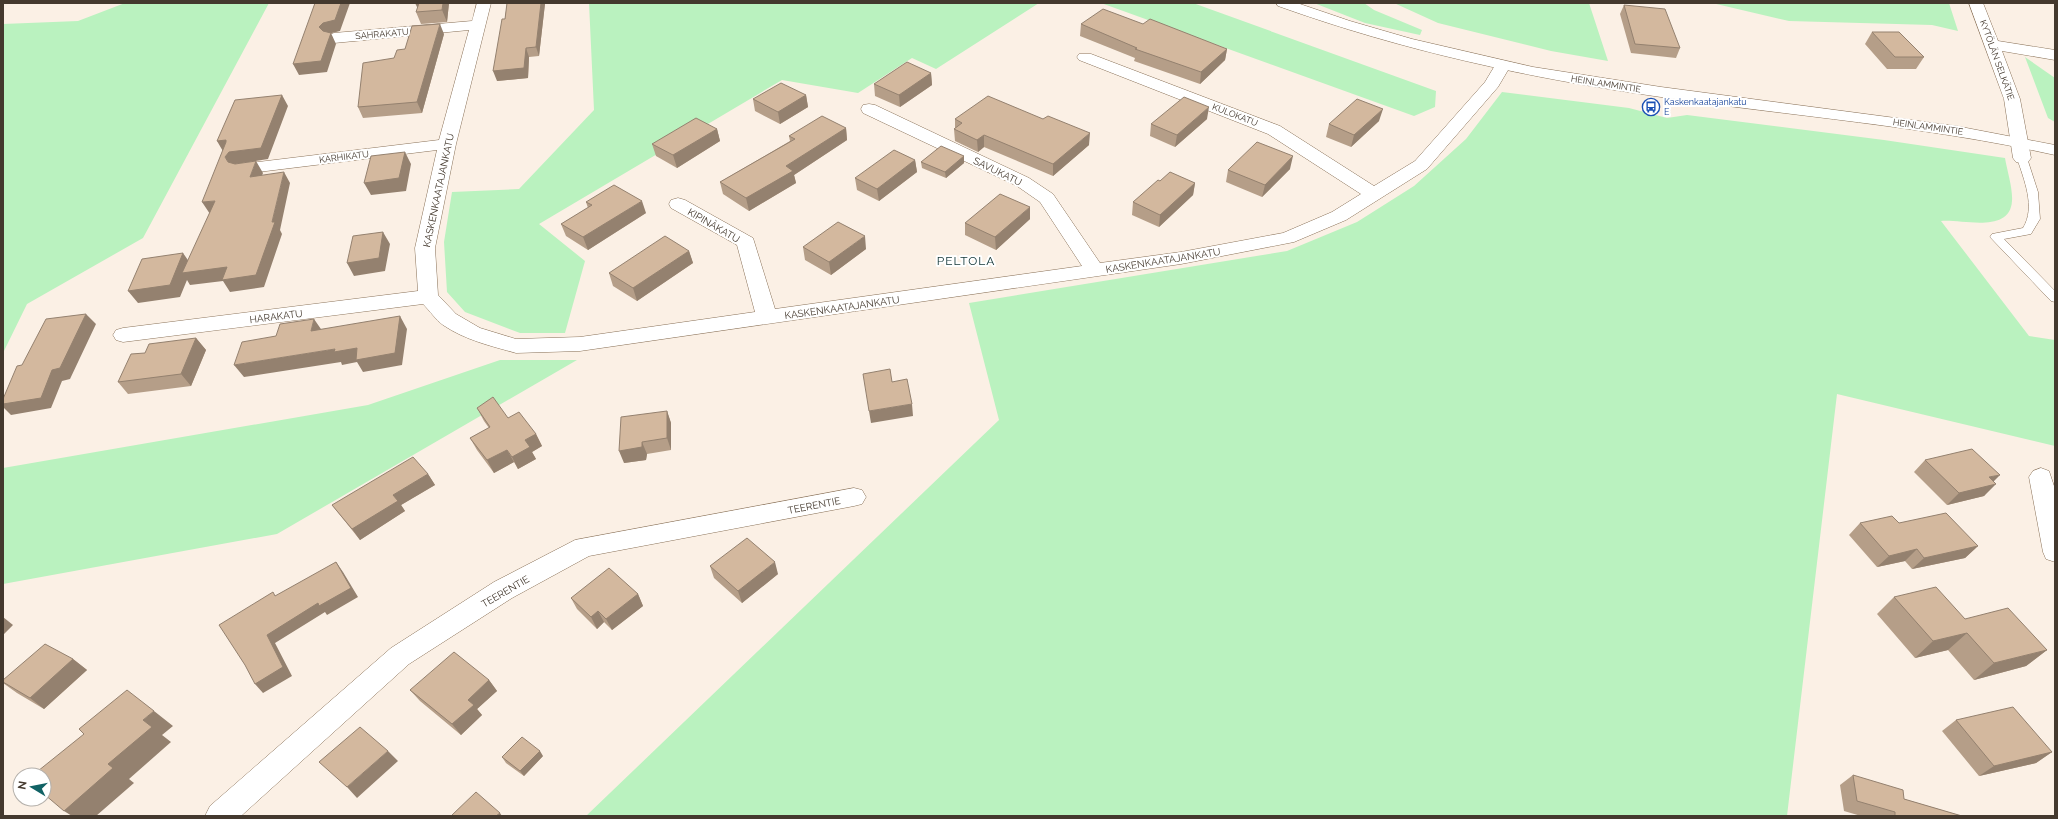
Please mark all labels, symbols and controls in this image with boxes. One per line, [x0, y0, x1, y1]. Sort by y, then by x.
street label: KYTÖLÄN SELKÄTIE [1978, 18, 2017, 102]
street label: SAHRAKATU [355, 27, 409, 41]
street label: HEINLAMMINTIE [1570, 74, 1642, 95]
bus stop icon: Kaskenkaatajankatu E [1641, 97, 1661, 117]
place label: Kaskenkaatajankatu E [1664, 97, 1747, 117]
street label: KULOKATU [1211, 102, 1259, 128]
street label: HEINLAMMINTIE [1892, 117, 1964, 137]
street label: KASKENKAATAJANKATU [421, 132, 456, 248]
street label: KARHIKATU [318, 149, 370, 165]
street label: SAVUKATU [972, 155, 1024, 188]
street label: KIPINÄKATU [686, 206, 742, 245]
street label: KASKENKAATAJANKATU [1105, 246, 1221, 275]
district label: PELTOLA [937, 254, 995, 268]
street label: KASKENKAATAJANKATU [784, 294, 900, 321]
street label: HARAKATU [249, 308, 303, 325]
street label: TEERENTIE [787, 495, 841, 516]
street label: TEERENTIE [479, 573, 531, 610]
north arrow [12, 767, 52, 807]
text: N [16, 780, 30, 791]

